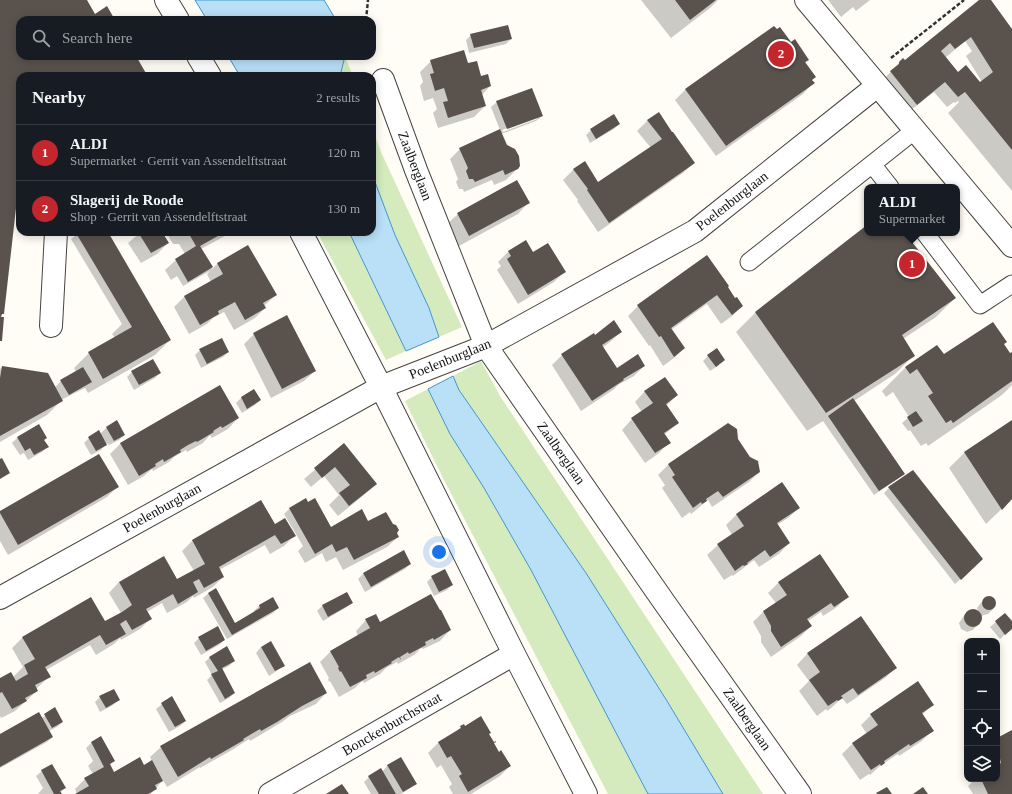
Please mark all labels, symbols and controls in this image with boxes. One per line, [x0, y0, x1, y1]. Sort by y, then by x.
search box [16, 16, 376, 60]
icon: search [30, 27, 52, 49]
text: Search here [62, 30, 132, 46]
pin: 2 [768, 39, 794, 69]
text: Nearby [32, 88, 86, 107]
text: 2 results [316, 90, 360, 105]
street label: Zaalberglaan [395, 129, 435, 203]
text: ALDI [70, 136, 108, 152]
text: 1 [42, 145, 48, 160]
text: 120 m [327, 145, 360, 160]
text: Supermarket · Gerrit van Assendelftstraat [70, 153, 287, 168]
street label: Poelenburglaan [693, 168, 771, 234]
popup [864, 184, 960, 236]
text: Slagerij de Roode [70, 192, 183, 208]
text: ALDI [879, 194, 916, 210]
text: 2 [42, 201, 48, 216]
text: 130 m [327, 201, 360, 216]
text: Shop · Gerrit van Assendelftstraat [70, 209, 247, 224]
text: Supermarket [879, 211, 945, 226]
pin: 1 [899, 249, 925, 279]
street label: Poelenburglaan [407, 336, 493, 382]
street label: Zaalberglaan [534, 419, 588, 487]
street label: Poelenburglaan [120, 480, 204, 536]
your location [429, 542, 449, 562]
map controls [964, 638, 1000, 782]
button: + [964, 638, 1000, 674]
button: − [964, 674, 1000, 710]
street label: Zaalberglaan [720, 685, 774, 753]
street label: Bonckenburchstraat [340, 689, 444, 758]
button: locate [964, 710, 1000, 746]
button: layers [964, 746, 1000, 782]

